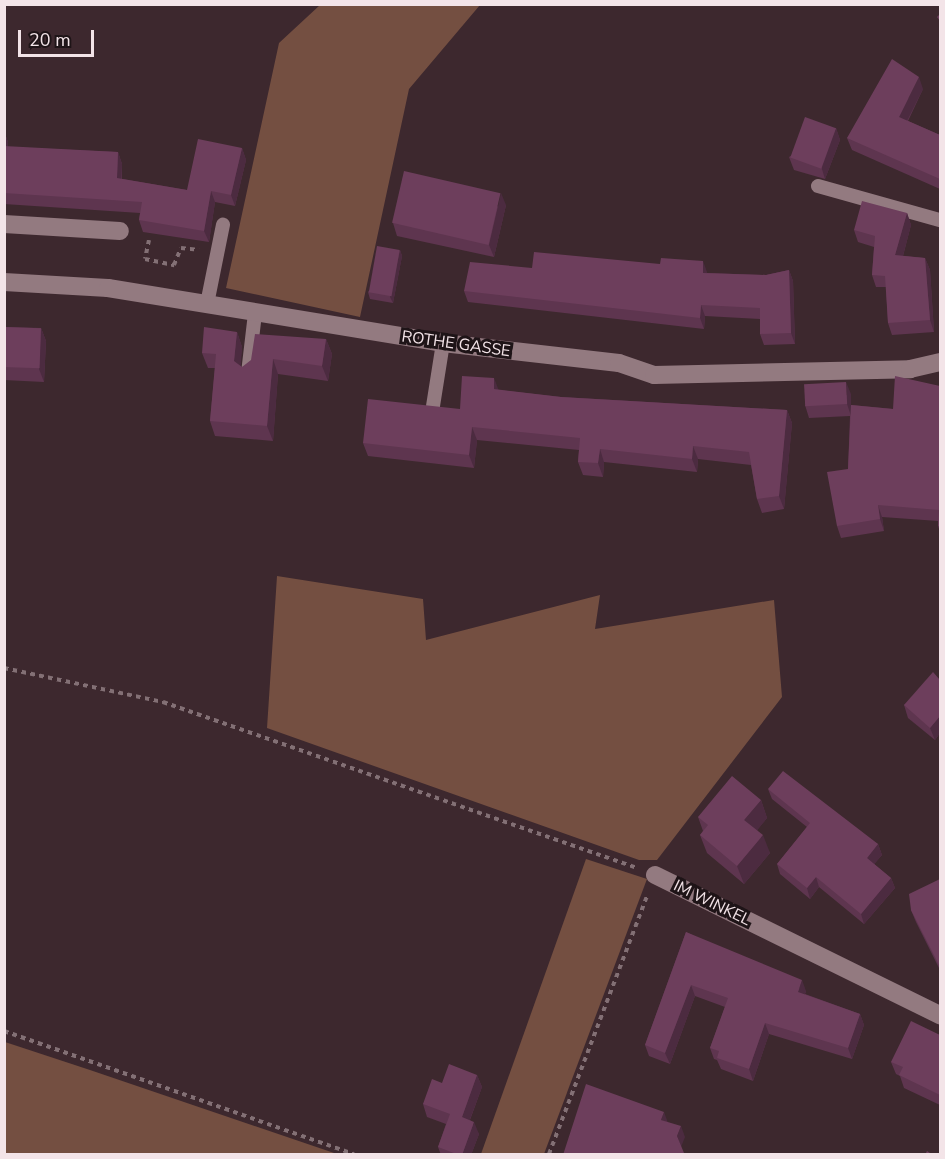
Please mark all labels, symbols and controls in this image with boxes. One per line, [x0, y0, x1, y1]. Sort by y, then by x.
scale bar [21, 18, 98, 56]
text: 20 m [29, 28, 71, 52]
street label: ROTHE GASSE [400, 327, 512, 361]
street label: IM WINKEL [670, 876, 754, 930]

